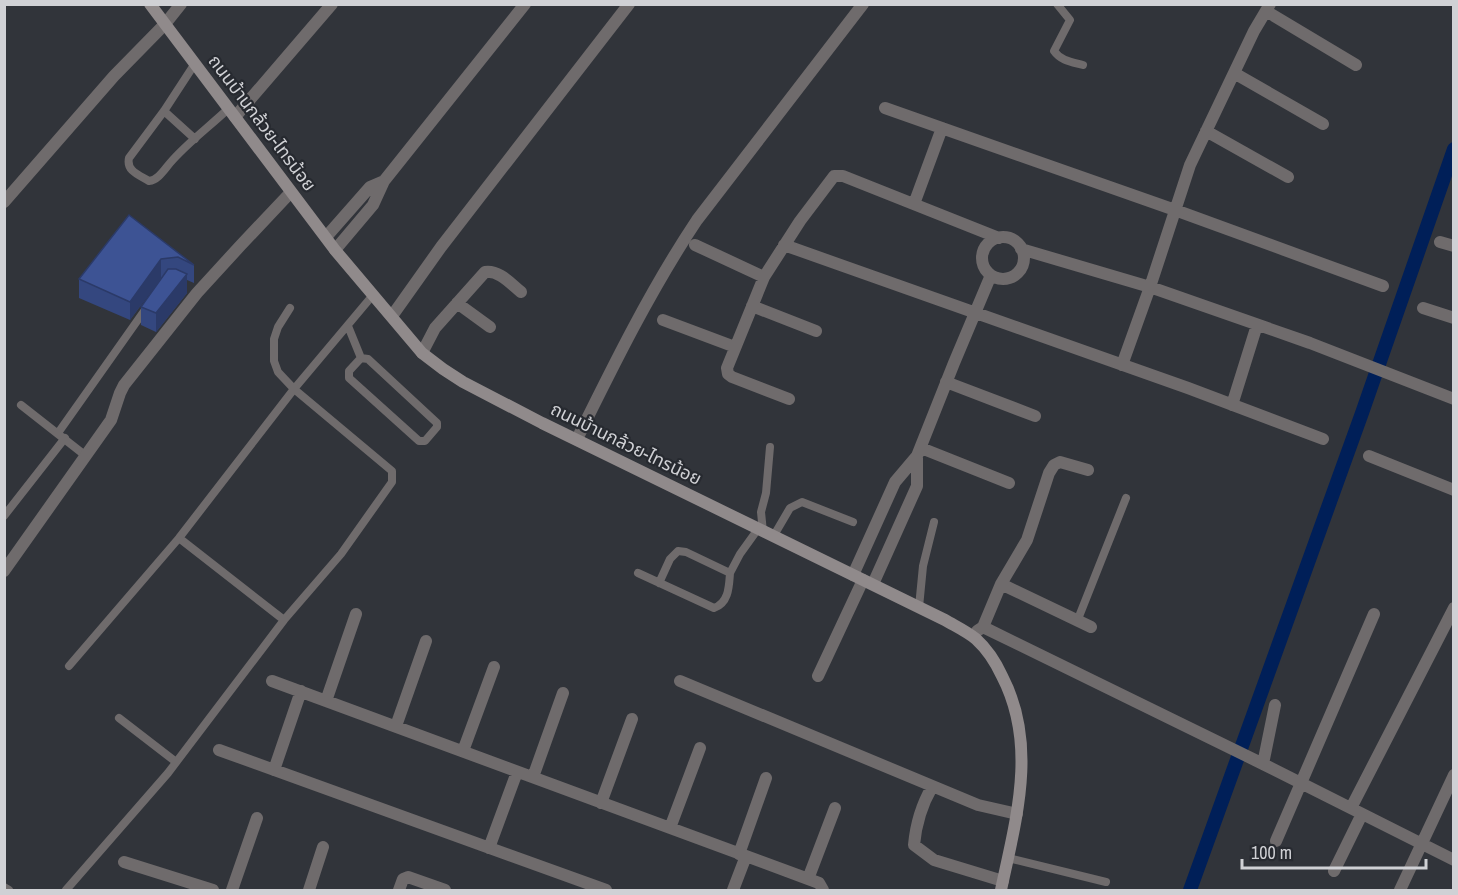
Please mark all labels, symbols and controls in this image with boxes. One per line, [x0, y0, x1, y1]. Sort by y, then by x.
street label: ถนนบ้านกล้วย-ไทรน้อย [203, 49, 322, 196]
street label: ถนนบ้านกล้วย-ไทรน้อย [547, 396, 706, 491]
scale bar [1242, 832, 1426, 870]
text: 100 m [1251, 840, 1292, 865]

